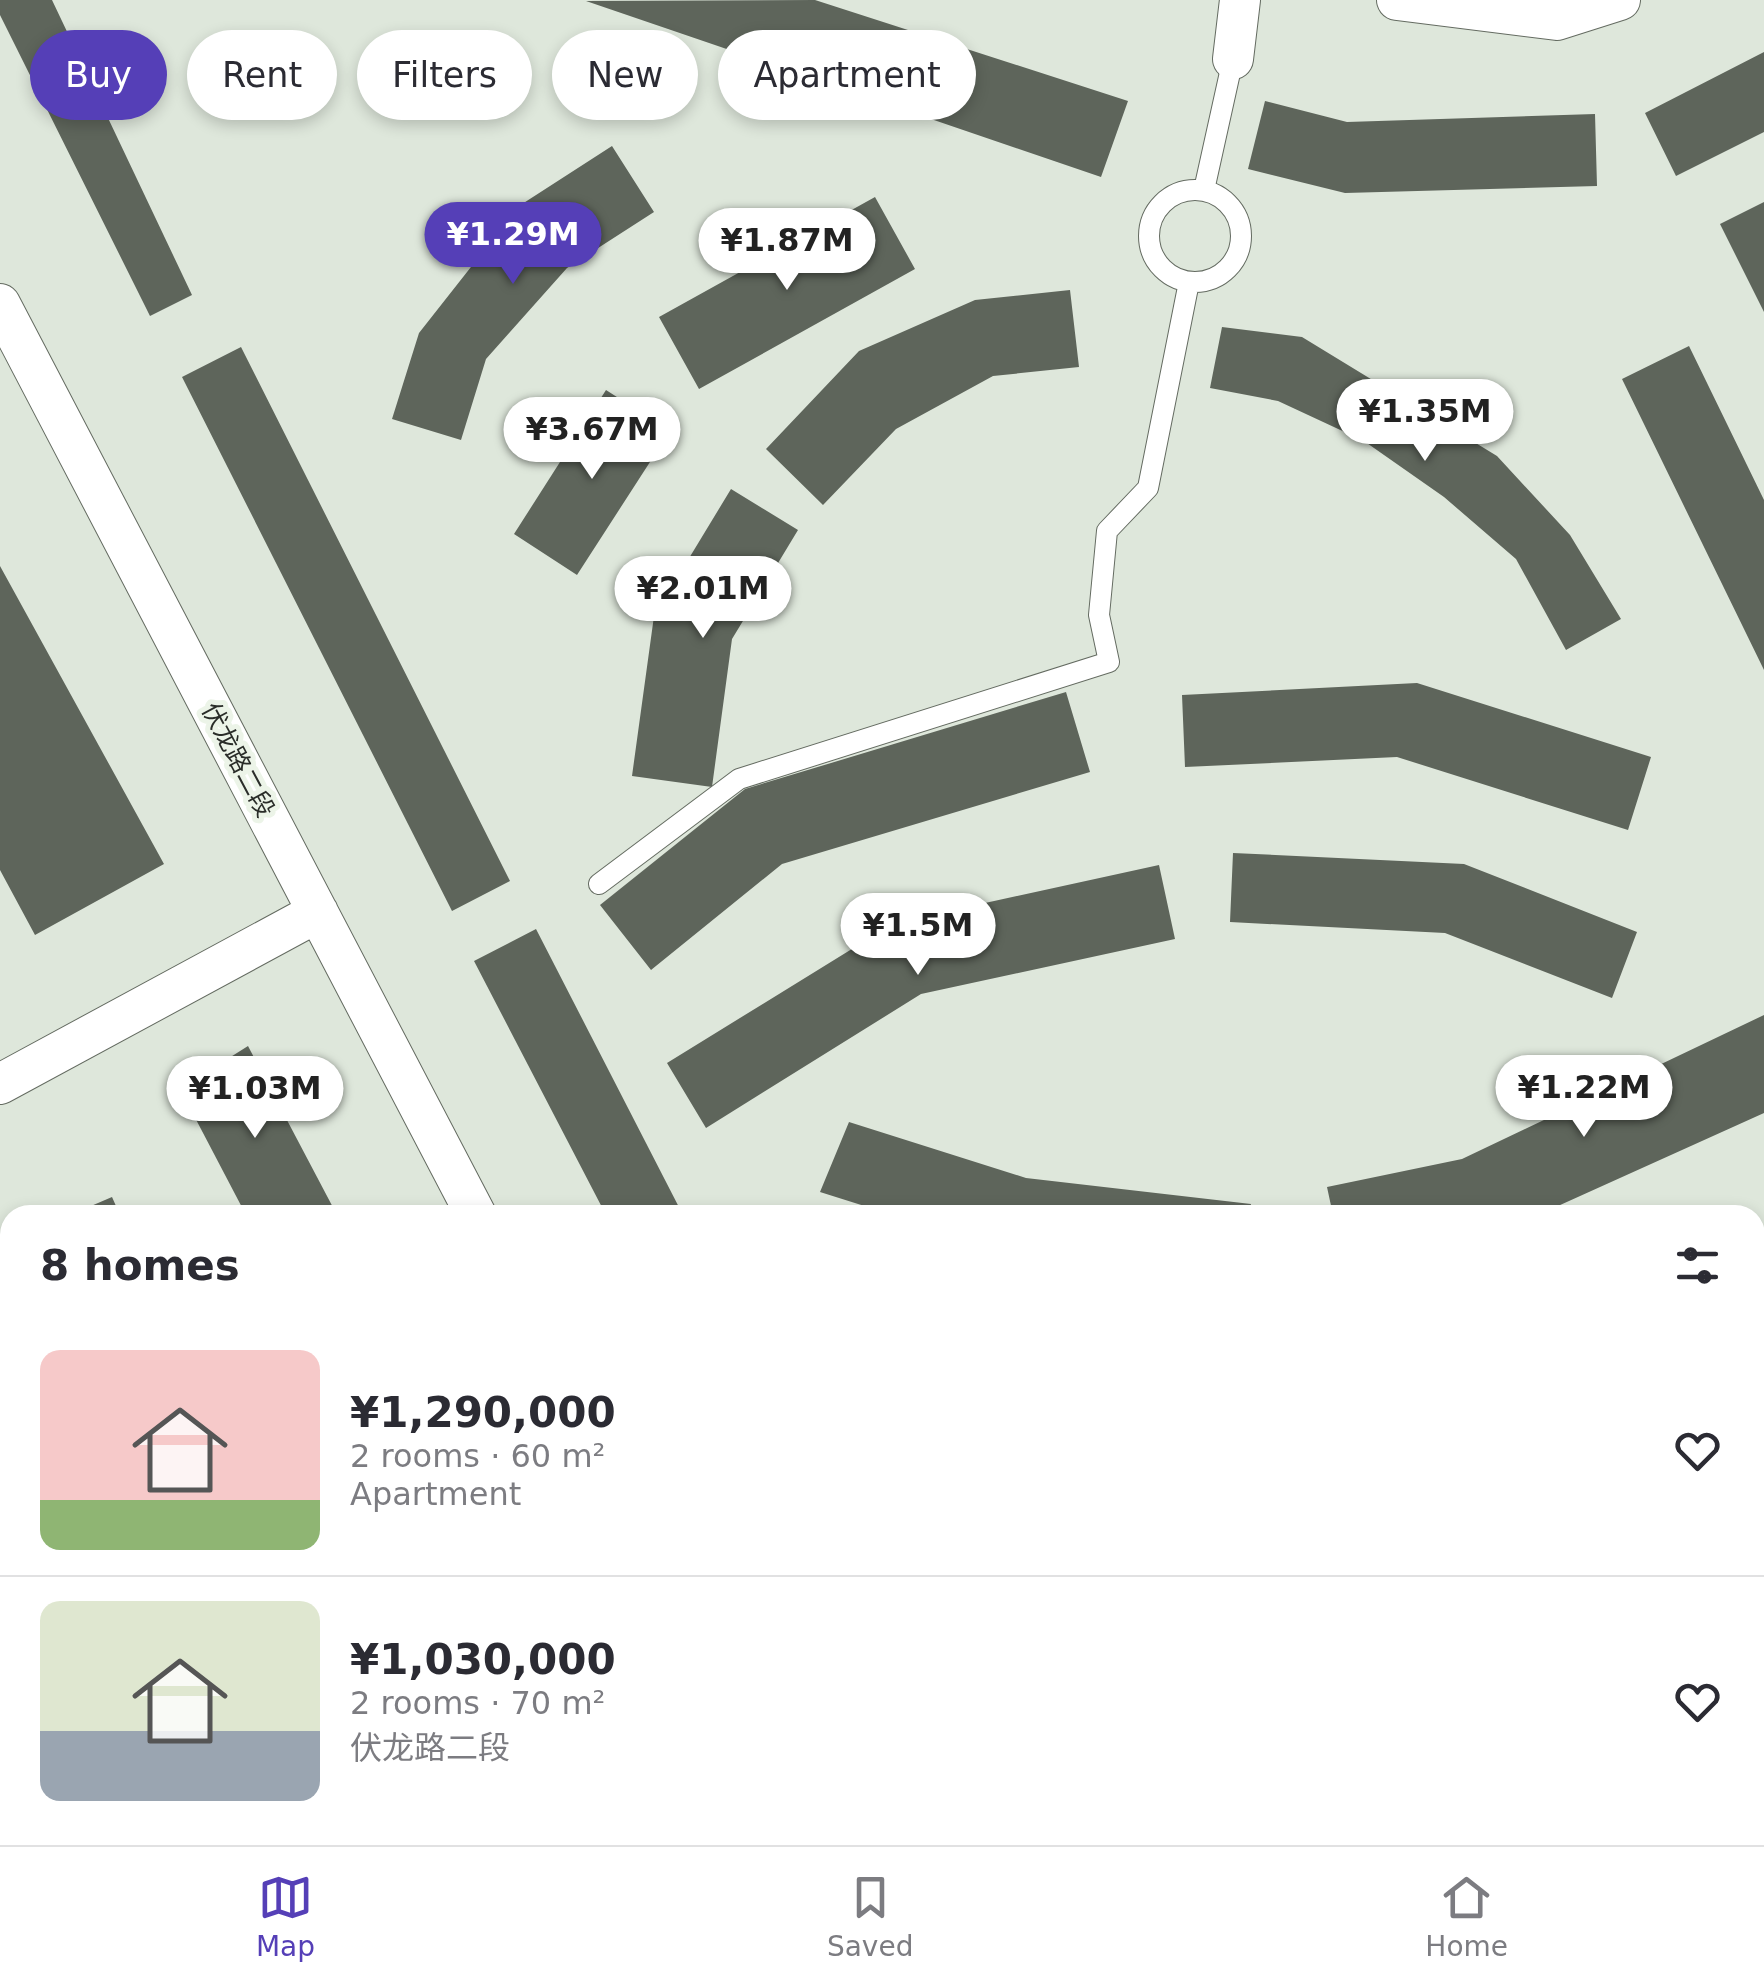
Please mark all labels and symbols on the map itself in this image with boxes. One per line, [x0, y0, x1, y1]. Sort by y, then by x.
pin: ¥1.29M [432, 202, 594, 287]
pin: ¥1.87M [706, 208, 868, 293]
pin: ¥1.35M [1344, 379, 1506, 464]
pin: ¥3.67M [511, 397, 673, 482]
pin: ¥2.01M [622, 556, 784, 641]
street label: 伏龙路二段 [196, 698, 280, 822]
pin: ¥1.5M [848, 893, 988, 978]
pin: ¥1.22M [1503, 1055, 1665, 1140]
pin: ¥1.03M [174, 1056, 336, 1141]

